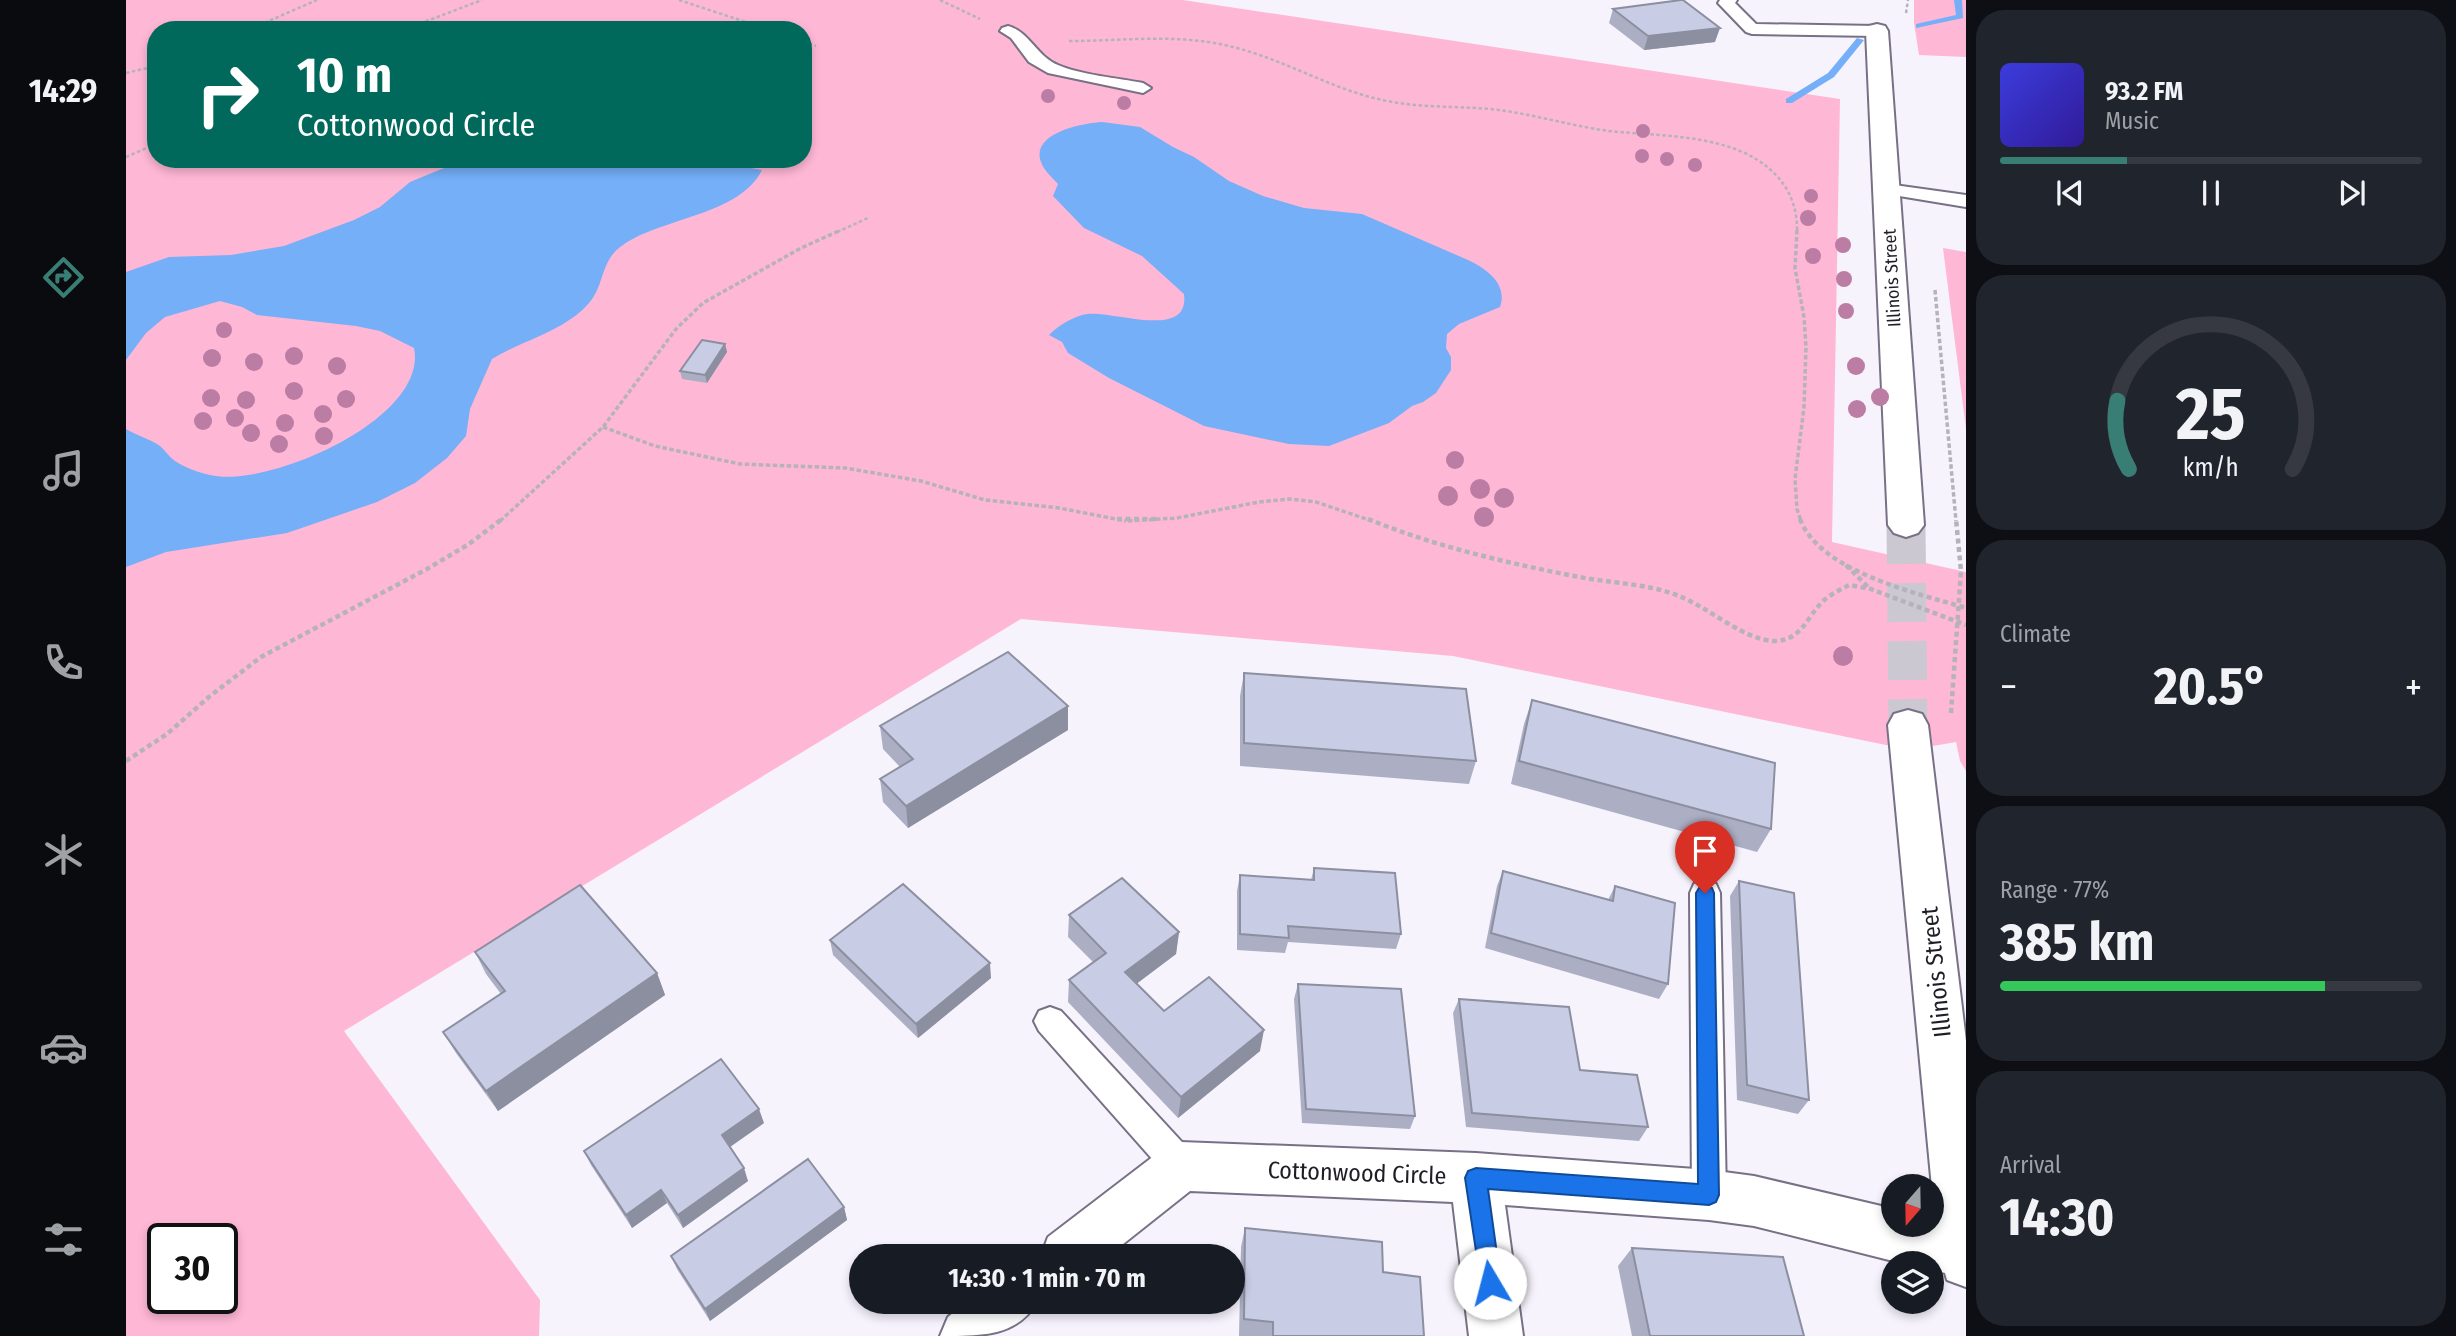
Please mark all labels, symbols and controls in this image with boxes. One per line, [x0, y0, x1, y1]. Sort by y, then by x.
text: 10 m [297, 46, 392, 105]
icon: right [182, 49, 273, 140]
text: 14:29 [29, 72, 97, 110]
text: 93.2 FM [2105, 76, 2183, 107]
text: Cottonwood Circle [297, 106, 535, 144]
text: Music [2105, 107, 2159, 135]
icon: previous [2051, 174, 2089, 212]
icon: pause [2192, 174, 2230, 212]
icon: next [2333, 174, 2371, 212]
street label: Illinois Street [1878, 228, 1906, 328]
icon: directions [39, 253, 88, 302]
text: 25 [2175, 371, 2246, 458]
icon: music [39, 446, 88, 495]
text: km/h [2183, 453, 2239, 483]
text: Climate [2000, 620, 2071, 648]
icon: phone [39, 638, 88, 687]
text: 20.5° [2154, 655, 2268, 718]
text: − [2000, 664, 2017, 710]
text: + [2405, 664, 2422, 710]
pin [1675, 821, 1735, 893]
icon: climate [39, 830, 88, 879]
icon: arrive [1686, 832, 1724, 870]
text: Range · 77% [2000, 876, 2109, 904]
street label: Illinois Street [1915, 905, 1957, 1039]
text: 385 km [2000, 911, 2155, 974]
icon: car [39, 1023, 88, 1072]
text: Arrival [2000, 1151, 2061, 1179]
street label: Cottonwood Circle [1267, 1156, 1447, 1190]
north arrow [1881, 1174, 1944, 1237]
map controls [1881, 1174, 1944, 1314]
text: 14:30 [2000, 1186, 2114, 1249]
icon: filters [39, 1215, 88, 1264]
speed limit sign: 30 [147, 1223, 238, 1314]
position arrow [1453, 1246, 1527, 1320]
button: layers [1881, 1251, 1944, 1314]
text: 14:30 · 1 min · 70 m [948, 1263, 1146, 1294]

